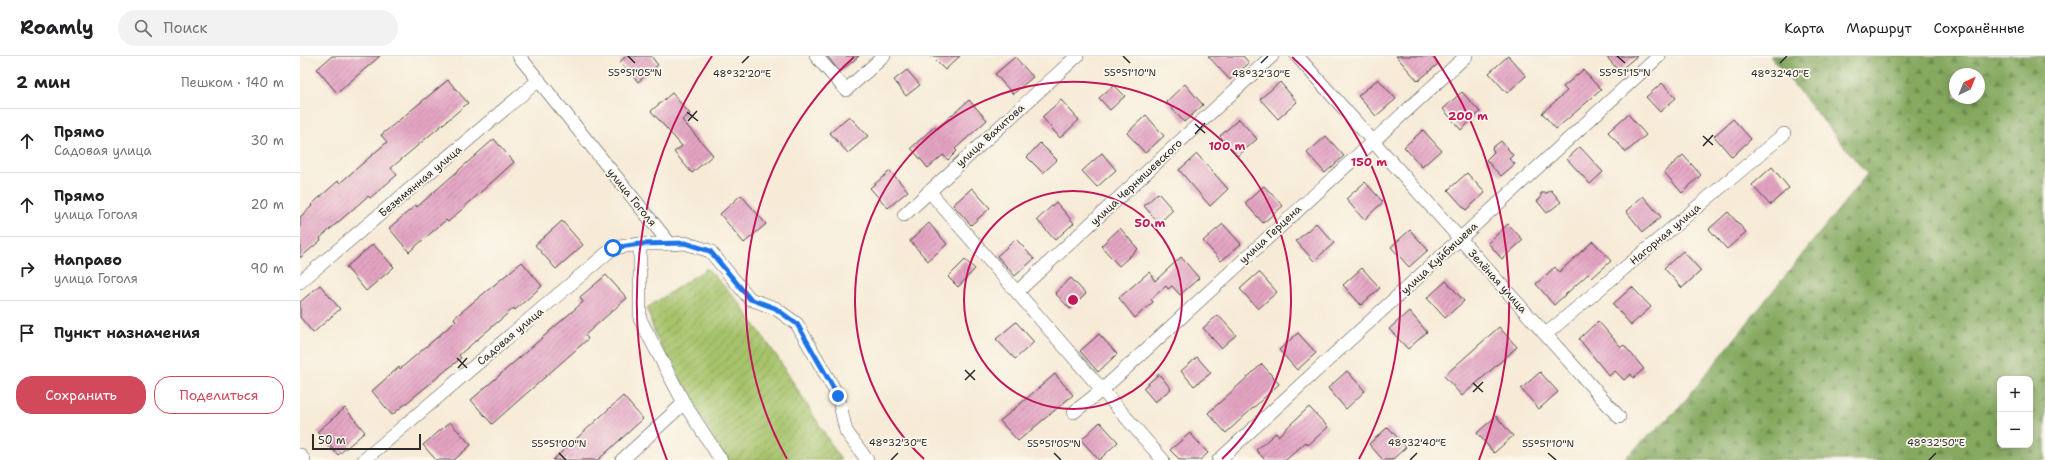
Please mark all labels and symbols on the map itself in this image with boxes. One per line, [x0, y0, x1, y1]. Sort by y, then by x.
text: 55°51'05"N [608, 66, 662, 79]
text: 55°51'10"N [1104, 66, 1156, 79]
text: 55°51'15"N [1599, 66, 1651, 79]
text: 48°32'20"E [713, 67, 771, 80]
text: 48°32'30"E [1232, 67, 1290, 80]
text: 48°32'40"E [1751, 67, 1809, 80]
north arrow [1949, 68, 1985, 104]
street label: улица Вахитова [953, 100, 1028, 170]
text: 200 m [1448, 108, 1488, 124]
street label: улица Чернышевского [1087, 136, 1186, 229]
text: 100 m [1209, 138, 1246, 154]
street label: Безымянная улица [376, 142, 465, 221]
text: 150 m [1351, 154, 1387, 170]
street label: улица Гоголя [603, 165, 660, 230]
street label: Нагорная улица [1627, 200, 1704, 268]
street label: улица Герцена [1236, 202, 1305, 267]
text: 50 m [1135, 215, 1166, 231]
street label: улица Куйбышева [1398, 219, 1481, 298]
route start [604, 239, 622, 257]
street label: Зелёная улица [1465, 246, 1530, 317]
centre of rings [1066, 293, 1080, 307]
street label: Садовая улица [474, 304, 547, 369]
route end [829, 387, 847, 405]
scale bar [312, 432, 421, 451]
text: 48°32'30"E [869, 436, 927, 449]
text: 48°32'40"E [1388, 436, 1446, 449]
text: 48°32'50"E [1907, 436, 1965, 449]
text: 55°51'00"N [532, 437, 586, 450]
text: 55°51'05"N [1027, 437, 1081, 450]
text: 55°51'10"N [1522, 437, 1574, 450]

